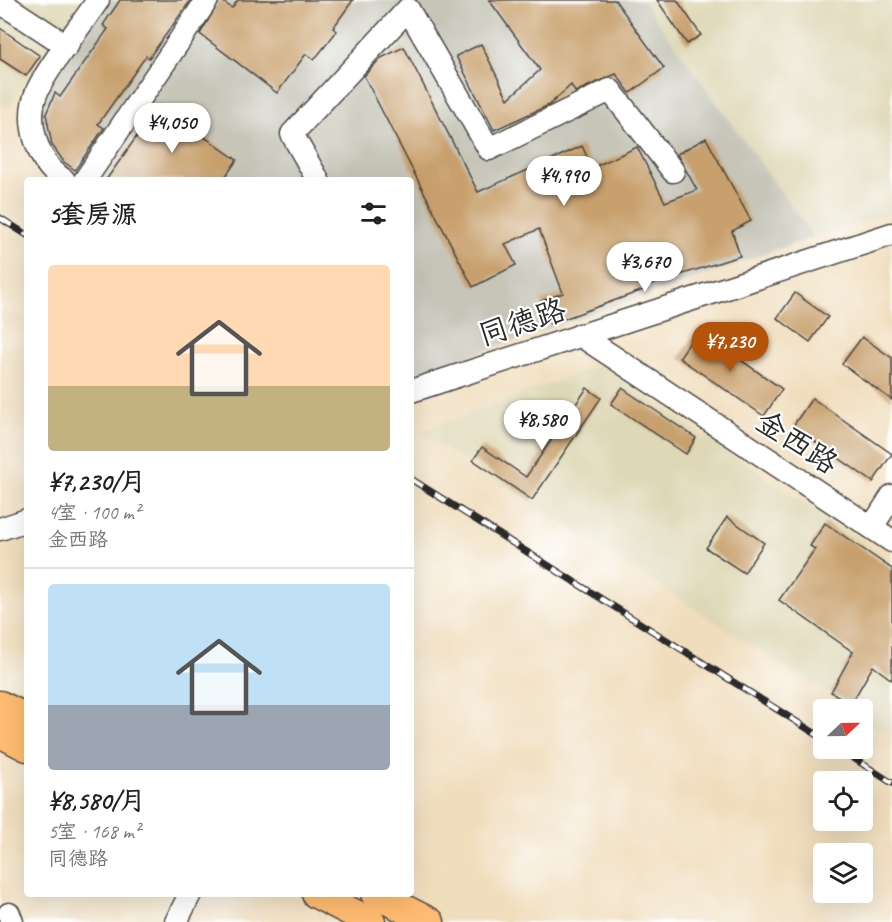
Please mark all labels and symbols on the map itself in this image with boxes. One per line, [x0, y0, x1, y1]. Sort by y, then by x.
pin: ¥4,050 [123, 103, 221, 154]
pin: ¥4,990 [515, 156, 613, 207]
pin: ¥3,670 [596, 242, 694, 293]
street label: 同德路 [473, 290, 571, 354]
pin: ¥7,230 [681, 322, 779, 373]
pin: ¥8,580 [493, 400, 591, 451]
street label: 金西路 [749, 402, 845, 482]
north arrow [813, 699, 873, 759]

